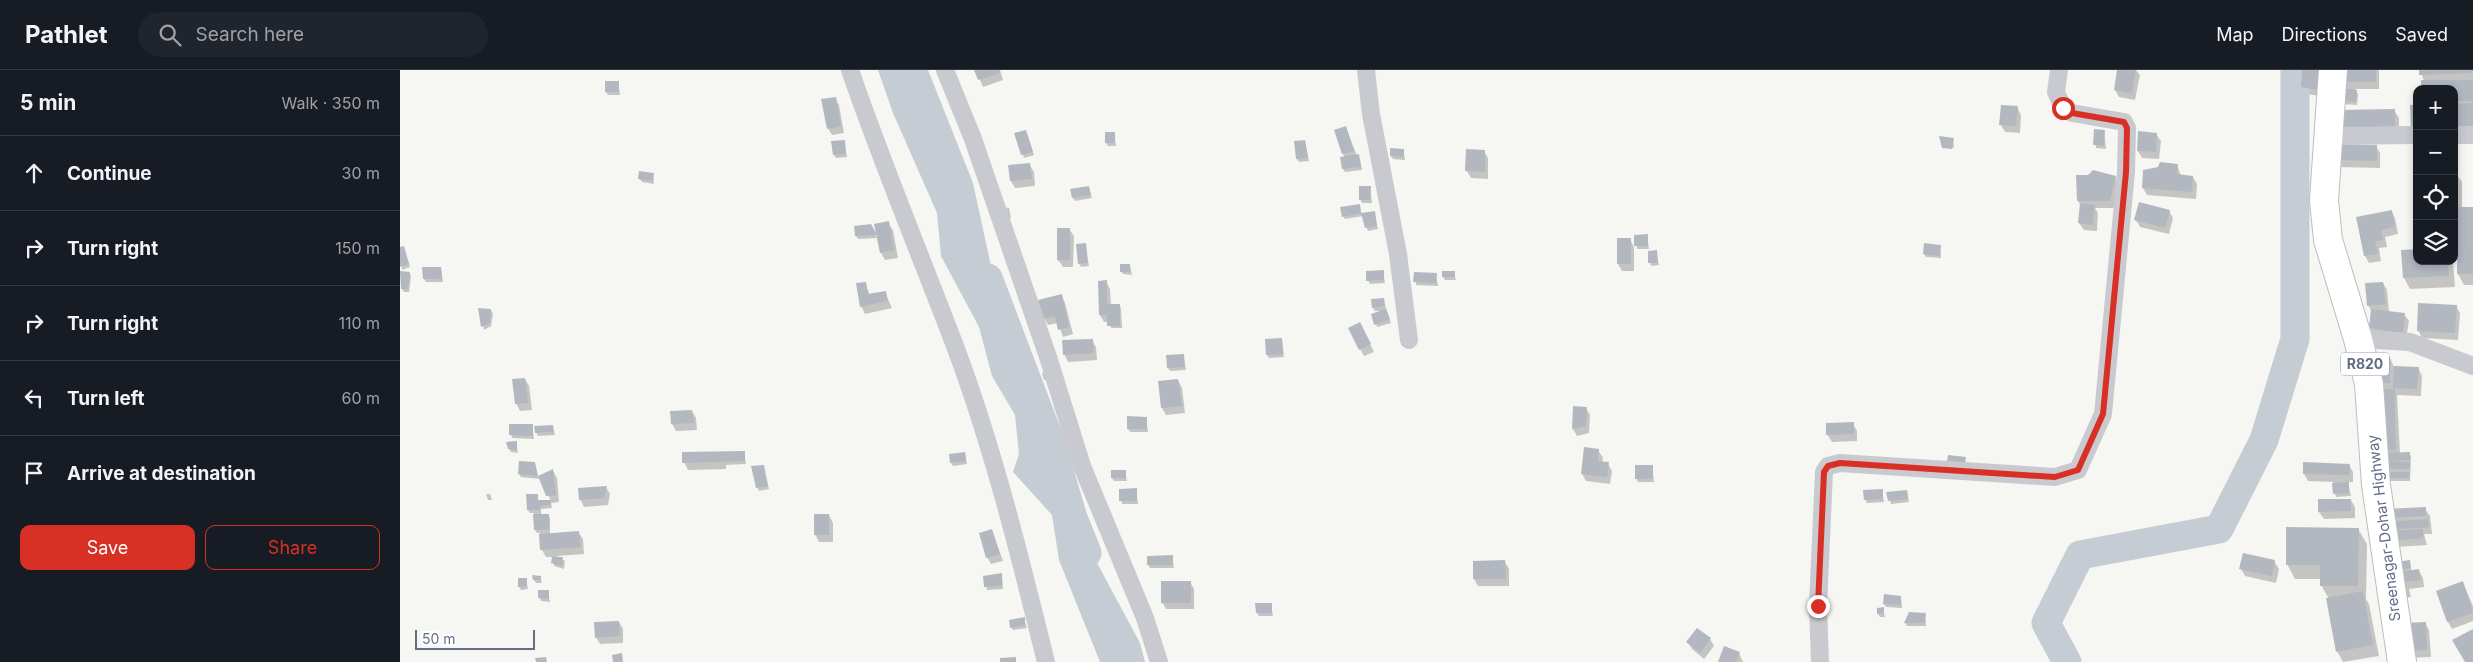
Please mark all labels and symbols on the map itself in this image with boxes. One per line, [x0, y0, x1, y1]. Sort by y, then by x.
route start [2052, 97, 2075, 120]
road number: R820 [2341, 352, 2389, 376]
street label: Sreenagar-Dohar Highway [2363, 433, 2404, 623]
route end [1807, 595, 1830, 618]
scale bar [415, 627, 535, 650]

